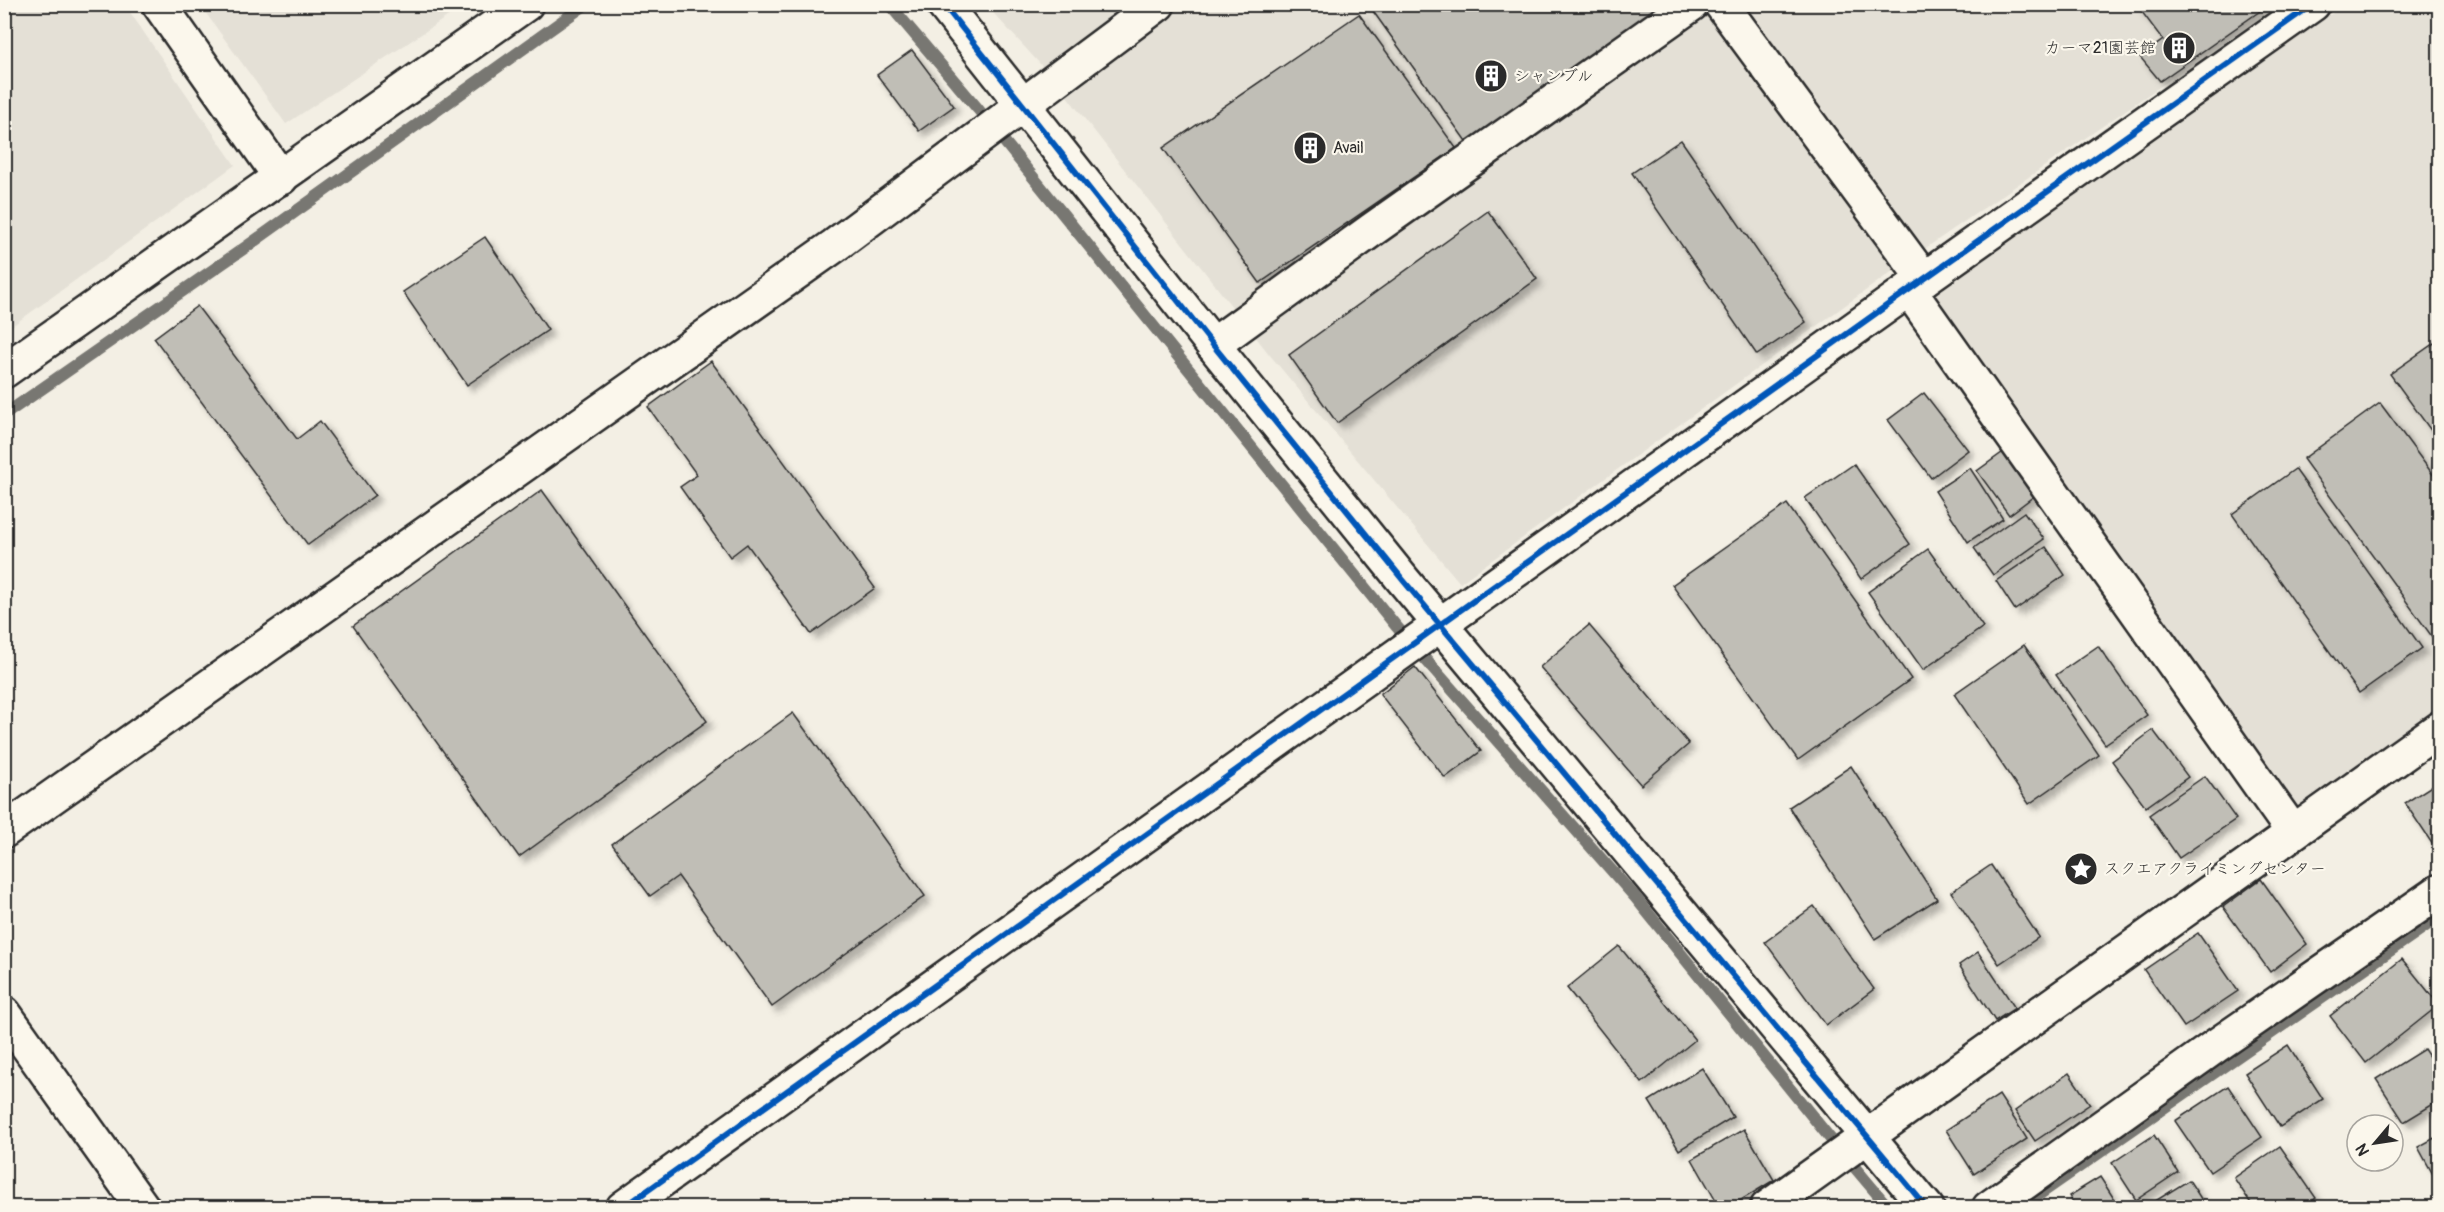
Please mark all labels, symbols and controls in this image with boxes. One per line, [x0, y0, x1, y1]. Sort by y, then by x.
building icon: カーマ21園芸館 [2161, 30, 2197, 66]
place label: カーマ21園芸館 [2044, 38, 2156, 58]
building icon: シャンブル [1473, 58, 1509, 94]
place label: シャンブル [1514, 66, 1593, 86]
building icon: Avail [1292, 130, 1328, 166]
place label: Avail [1333, 138, 1364, 158]
place icon: スクエアクライミングセンター [2063, 851, 2099, 887]
place label: スクエアクライミングセンター [2104, 859, 2326, 879]
north arrow [2345, 1113, 2405, 1173]
text: N [2351, 1140, 2374, 1159]

